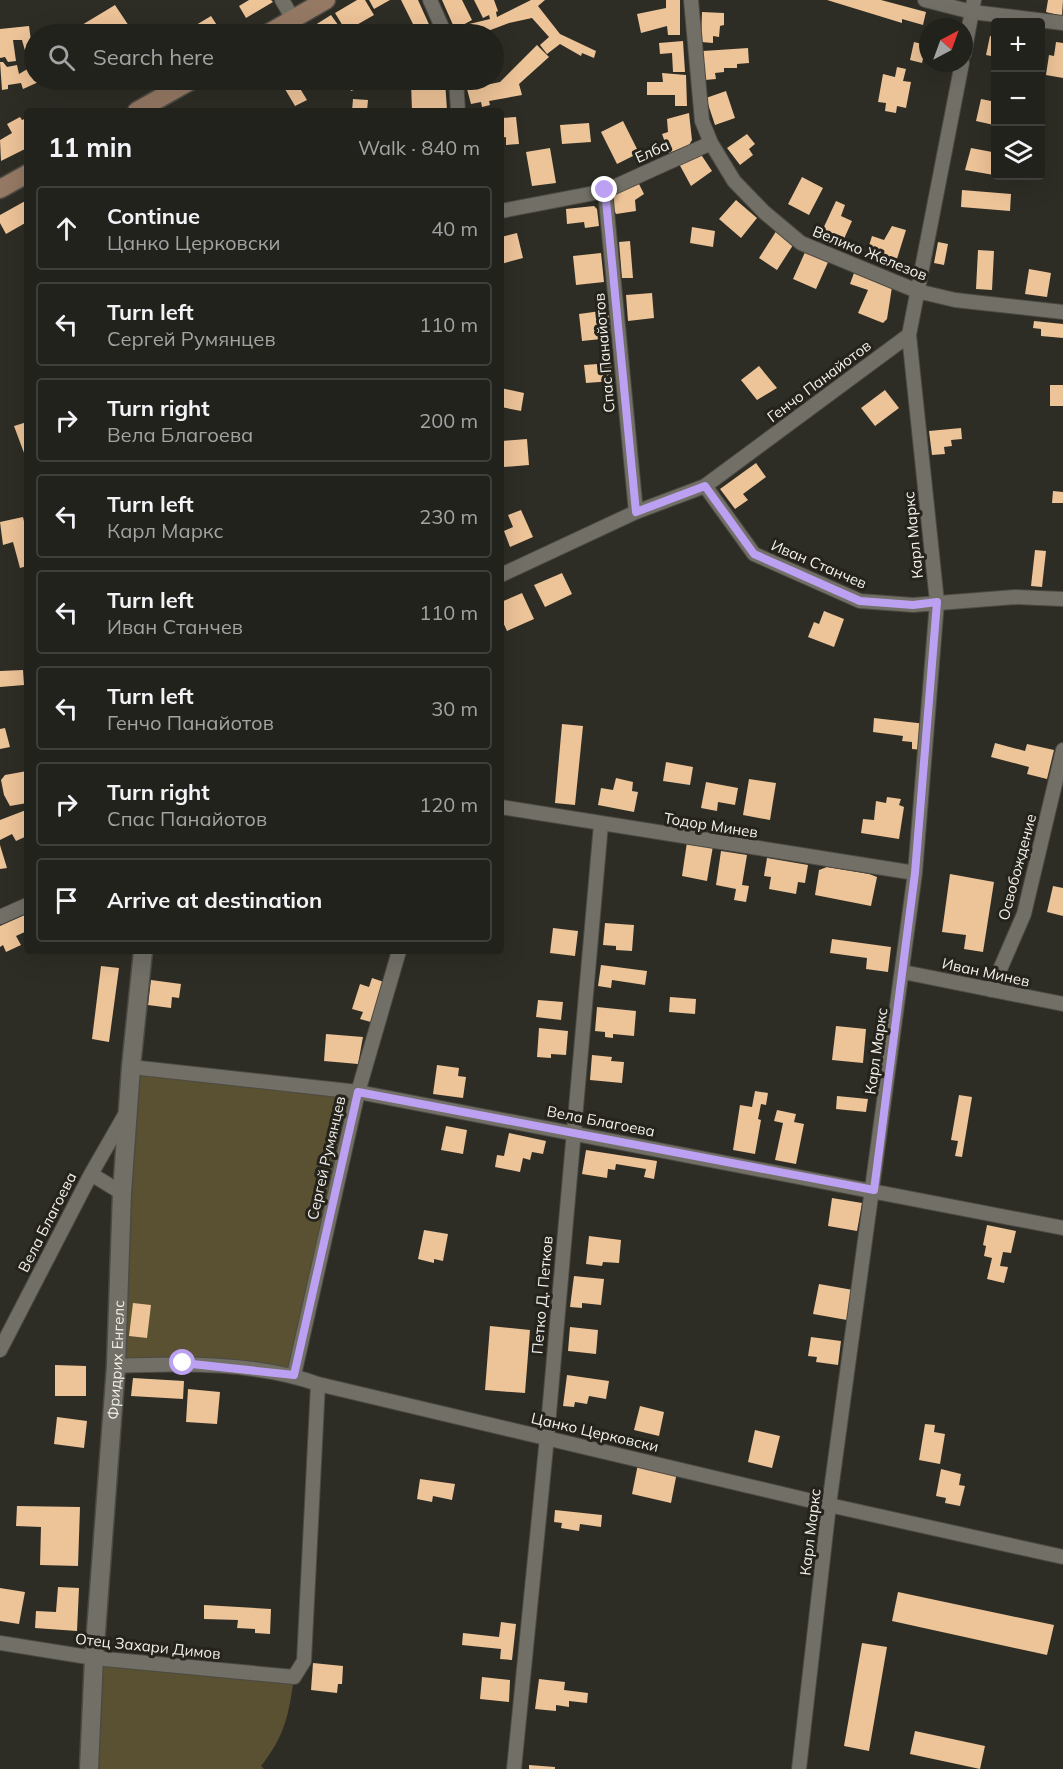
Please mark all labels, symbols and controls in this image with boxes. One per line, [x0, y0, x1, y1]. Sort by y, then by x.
north arrow [919, 18, 973, 72]
map controls [991, 18, 1045, 180]
button: + [991, 18, 1045, 72]
search box [24, 24, 504, 90]
icon: search [45, 41, 78, 74]
text: Search here [93, 43, 214, 71]
button: − [991, 72, 1045, 126]
button: layers [991, 126, 1045, 180]
text: 11 min [48, 131, 132, 164]
text: Walk · 840 m [358, 135, 480, 160]
street label: Елба [632, 135, 672, 167]
route end [591, 176, 617, 202]
text: Continue [107, 202, 200, 230]
icon: ahead [50, 212, 83, 245]
text: 40 m [431, 216, 478, 241]
street label: Велико Железов [810, 221, 930, 285]
text: Цанко Церковски [107, 230, 281, 255]
street label: Спас Панайотов [589, 292, 619, 414]
text: Turn left [107, 298, 194, 326]
icon: left [50, 308, 83, 341]
text: 110 m [419, 312, 478, 337]
text: Сергей Румянцев [107, 326, 276, 351]
street label: Генчо Панайотов [763, 336, 875, 426]
text: Turn right [107, 394, 210, 422]
icon: right [50, 404, 83, 437]
text: 200 m [419, 408, 478, 433]
text: Вела Благоева [107, 422, 253, 447]
text: Turn left [107, 490, 194, 518]
street label: Карл Маркс [899, 490, 927, 580]
icon: left [50, 500, 83, 533]
text: 230 m [419, 504, 478, 529]
text: Карл Маркс [107, 518, 224, 543]
street label: Иван Станчев [768, 535, 870, 593]
text: Turn left [107, 586, 194, 614]
icon: left [50, 596, 83, 629]
text: 110 m [419, 600, 478, 625]
text: Иван Станчев [107, 614, 243, 639]
text: Turn left [107, 682, 194, 710]
icon: left [50, 692, 83, 725]
text: 30 m [431, 696, 478, 721]
text: Генчо Панайотов [107, 710, 274, 735]
text: Turn right [107, 778, 210, 806]
icon: right [50, 788, 83, 821]
text: 120 m [419, 792, 478, 817]
text: Спас Панайотов [107, 806, 267, 831]
street label: Тодор Минев [663, 808, 759, 842]
street label: Освобождение [994, 812, 1040, 922]
icon: arrive [50, 884, 83, 917]
text: Arrive at destination [107, 886, 322, 914]
street label: Иван Минев [940, 953, 1032, 991]
street label: Карл Маркс [861, 1006, 891, 1096]
street label: Сергей Румянцев [303, 1094, 349, 1222]
street label: Вела Благоева [545, 1101, 657, 1141]
street label: Вела Благоева [14, 1169, 80, 1275]
street label: Петко Д. Петков [527, 1235, 557, 1355]
street label: Фридрих Енгелс [102, 1300, 128, 1420]
route start [169, 1349, 195, 1375]
street label: Цанко Церковски [529, 1408, 661, 1456]
street label: Карл Маркс [795, 1487, 825, 1577]
street label: Отец Захари Димов [74, 1629, 222, 1663]

